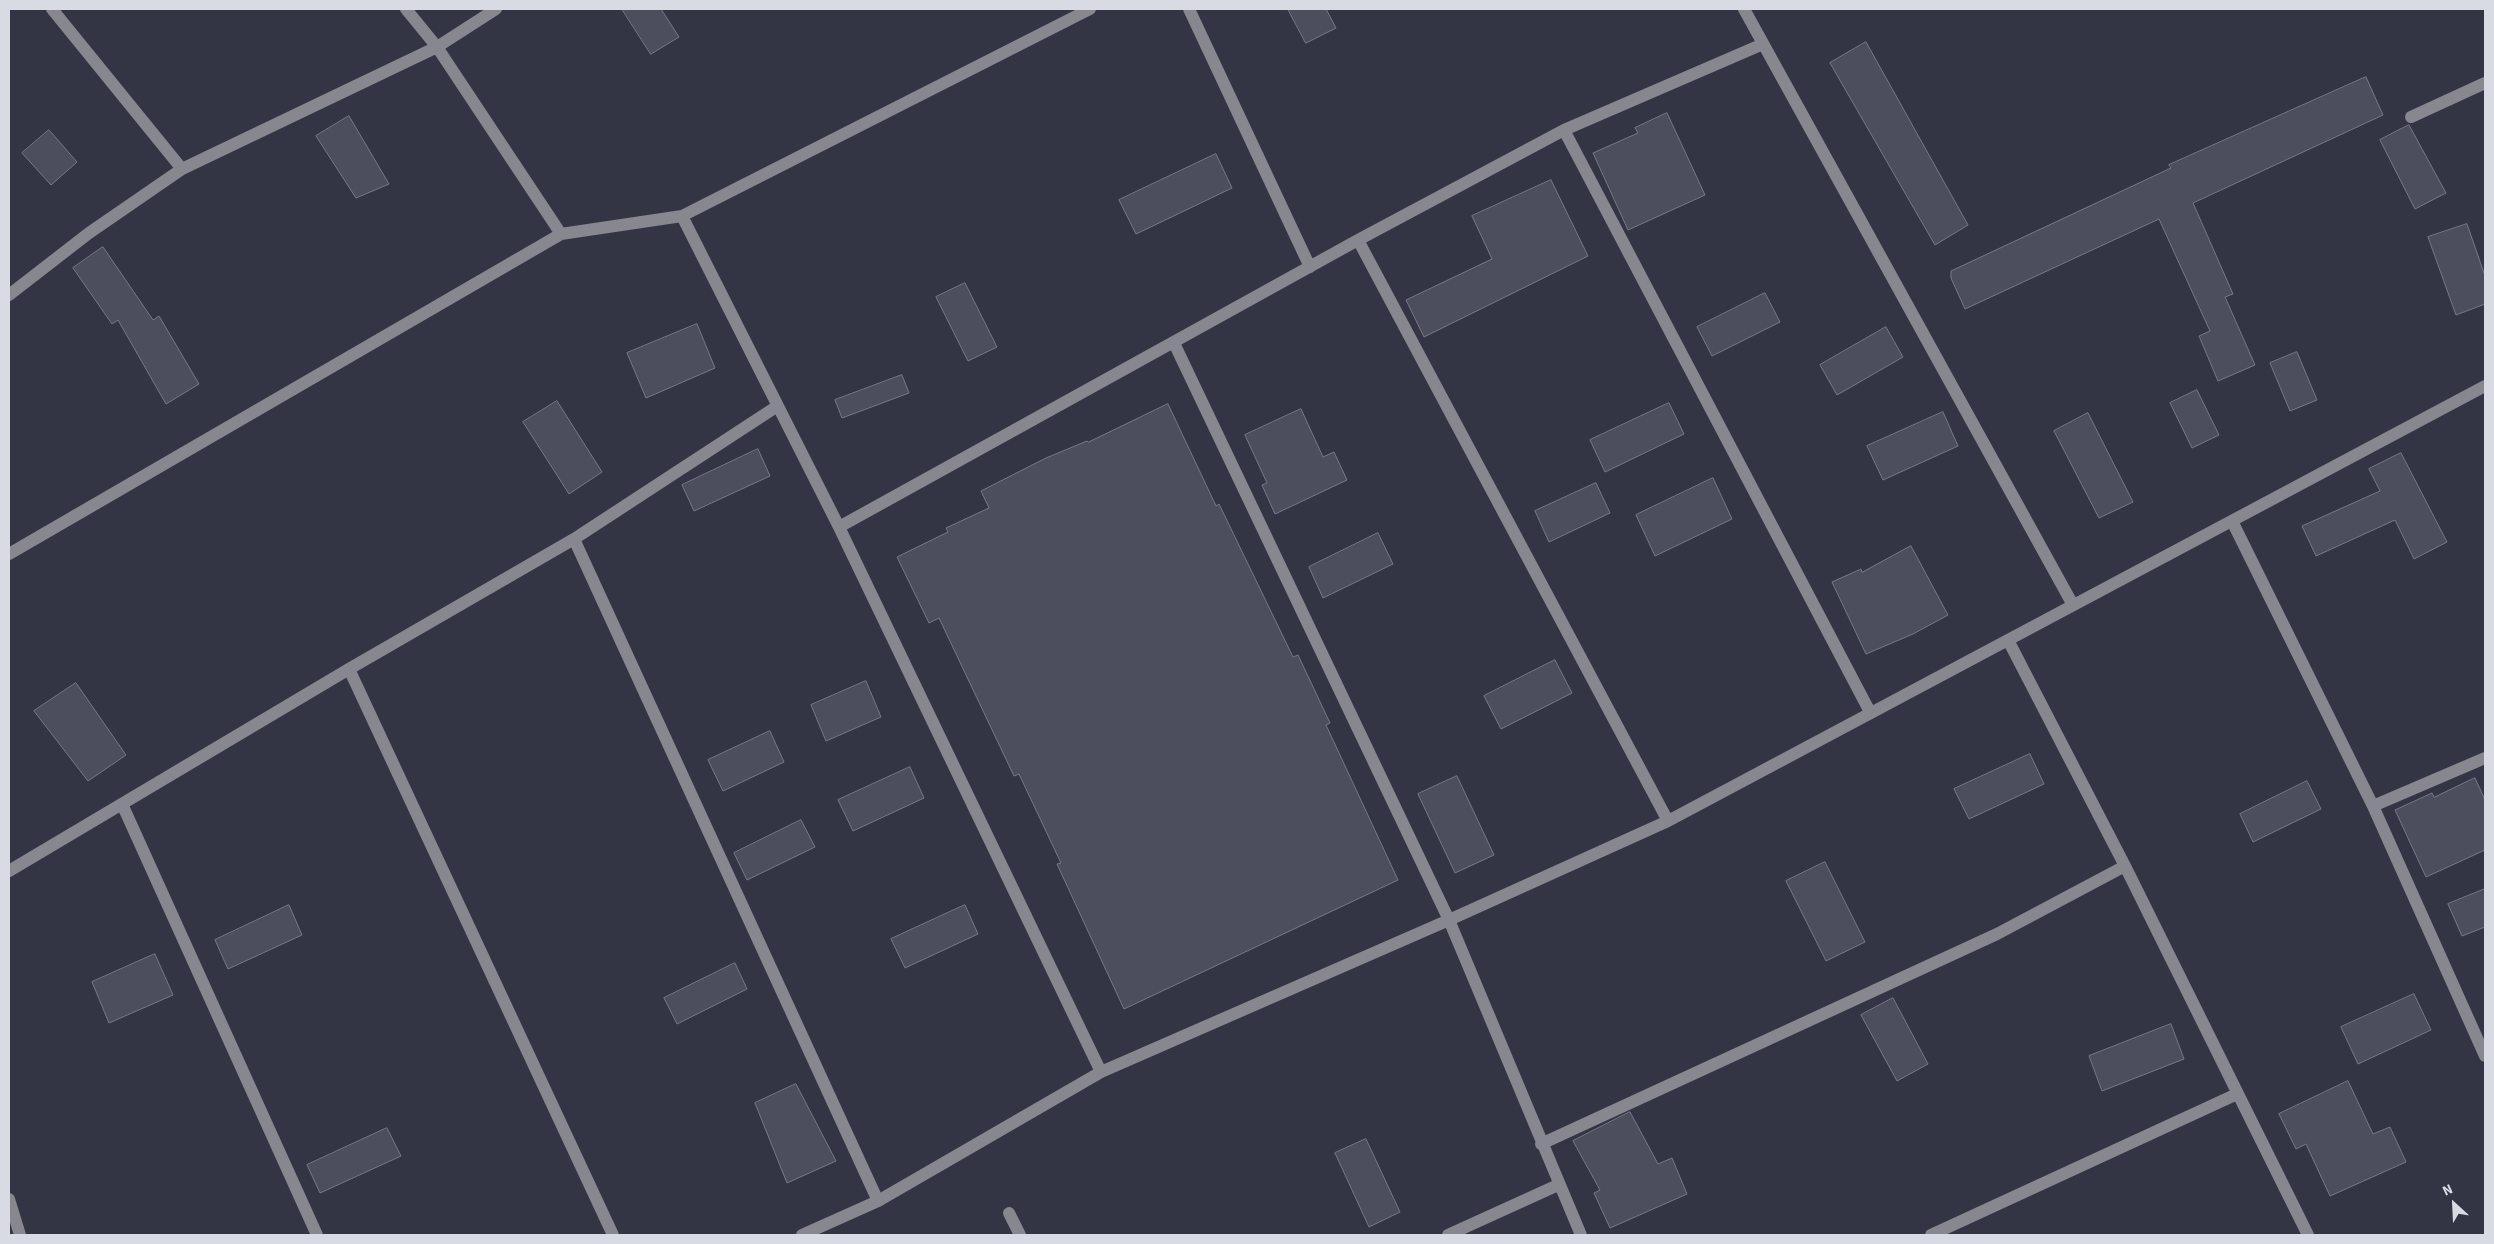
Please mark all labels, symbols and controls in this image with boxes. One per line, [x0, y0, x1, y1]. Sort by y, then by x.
north arrow [2429, 1179, 2479, 1229]
text: N [2439, 1179, 2456, 1201]

